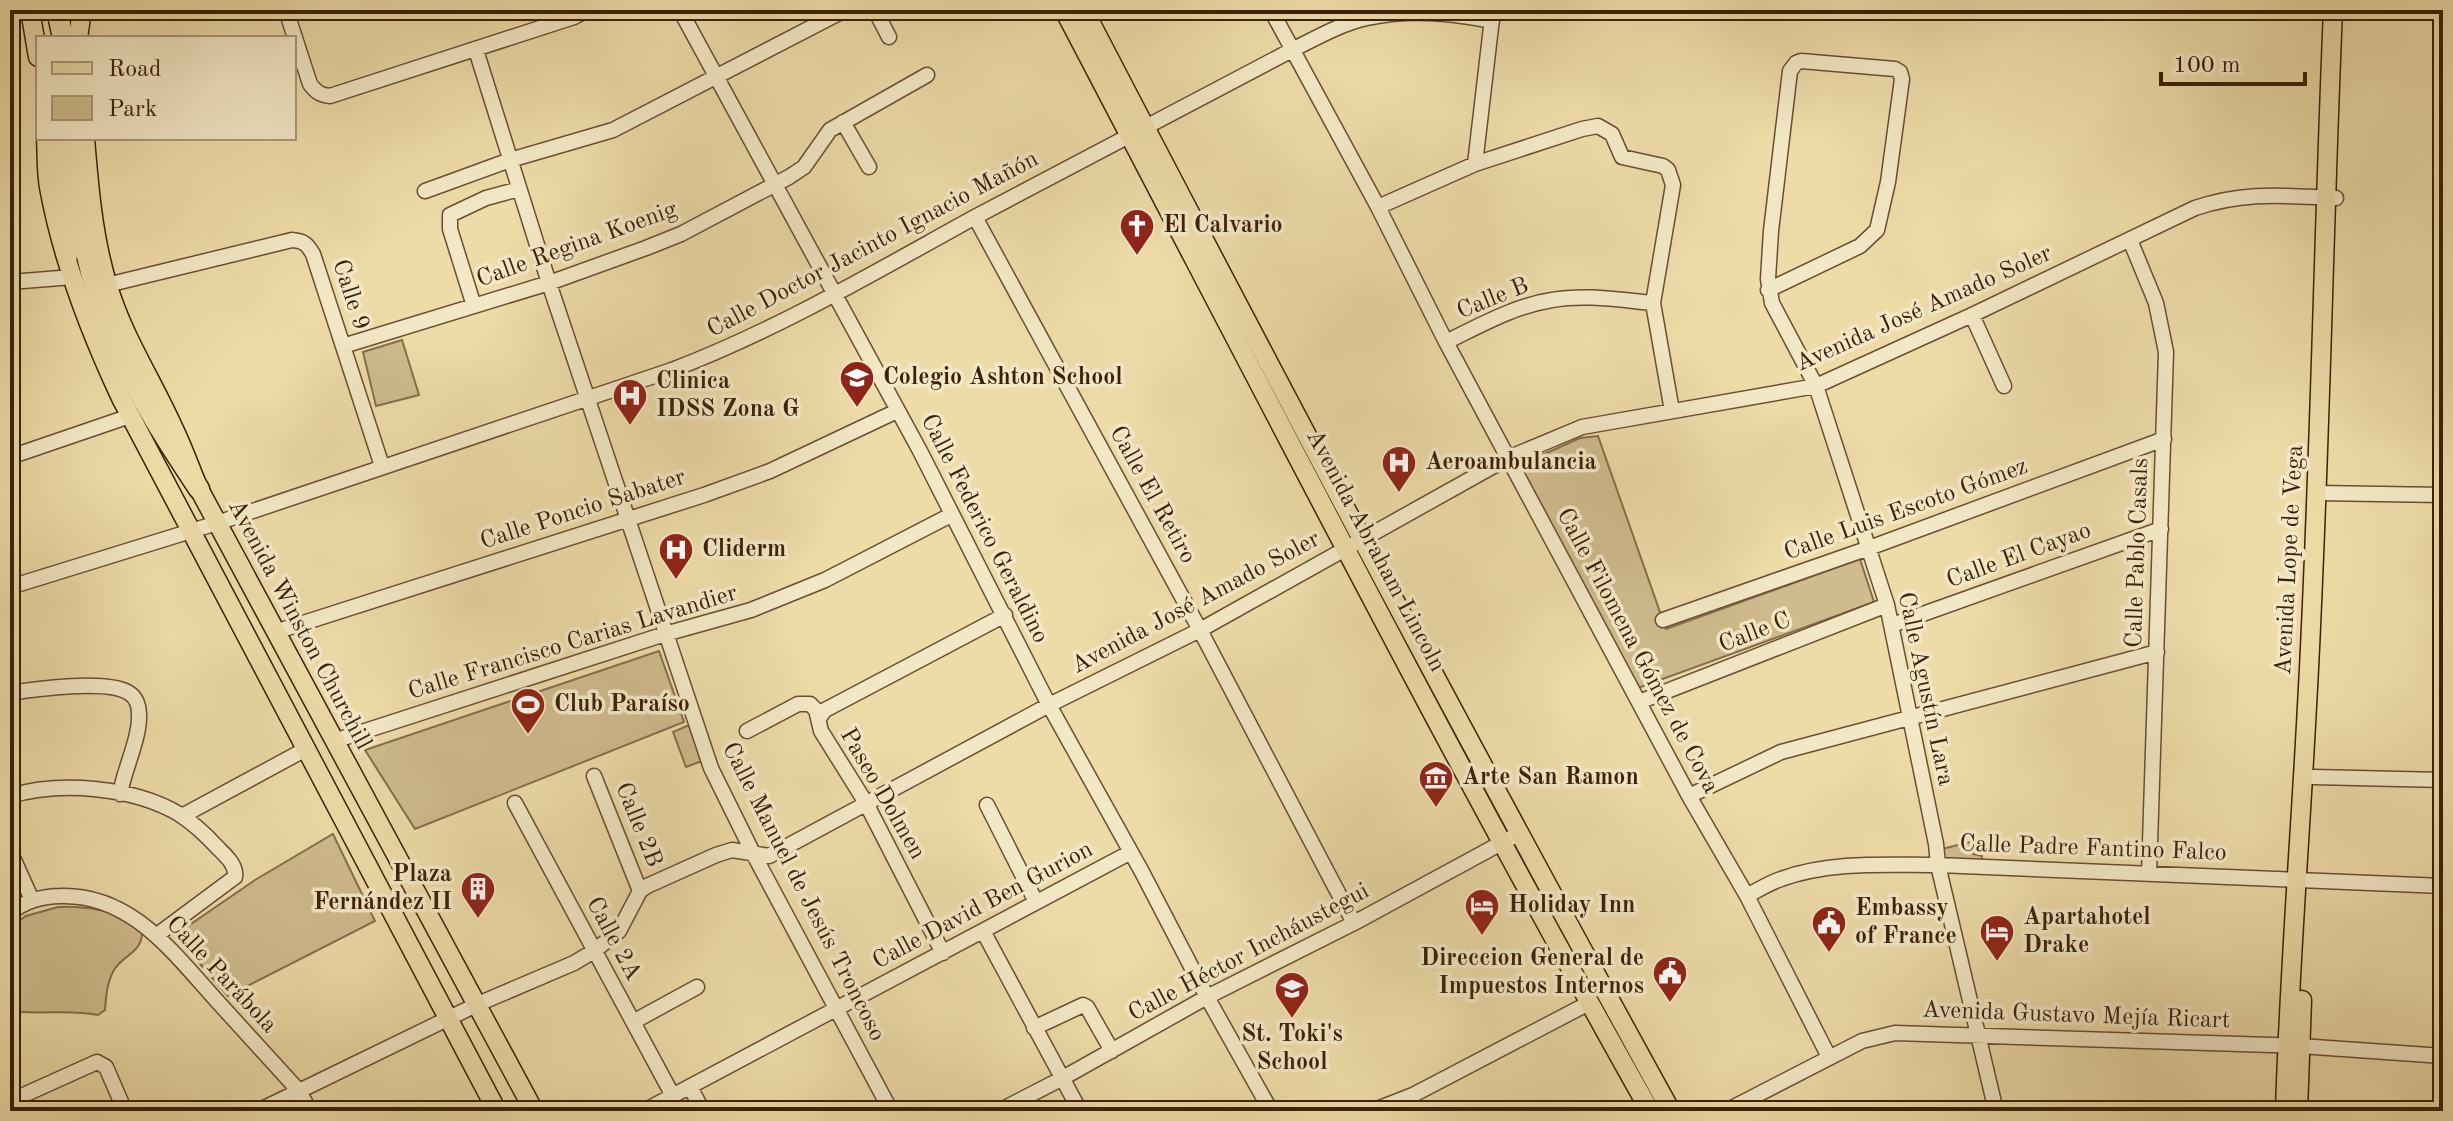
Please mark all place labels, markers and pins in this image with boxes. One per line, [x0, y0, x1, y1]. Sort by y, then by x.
church icon: El Calvario [1118, 207, 1156, 257]
place label: El Calvario [1163, 214, 1283, 238]
school or university icon: Colegio Ashton School [838, 359, 876, 409]
place label: Colegio Ashton School [883, 366, 1123, 390]
place label: Clinica IDSS Zona G [656, 370, 799, 422]
hospital icon: Clinica IDSS Zona G [611, 377, 649, 427]
hospital icon: Aeroambulancia [1380, 444, 1418, 494]
place label: Aeroambulancia [1425, 451, 1597, 475]
hospital icon: Cliderm [657, 531, 695, 581]
place label: Cliderm [702, 538, 786, 562]
sports icon: Club Paraíso [509, 686, 547, 736]
place label: Club Paraíso [554, 693, 690, 717]
museum icon: Arte San Ramon [1417, 759, 1455, 809]
place label: Arte San Ramon [1462, 766, 1639, 790]
place label: Plaza Fernández II [313, 863, 452, 915]
building icon: Plaza Fernández II [459, 870, 497, 920]
hotel icon: Holiday Inn [1463, 887, 1501, 937]
place label: Holiday Inn [1508, 894, 1635, 918]
place label: Embassy of France [1855, 897, 1957, 949]
public building icon: Embassy of France [1810, 904, 1848, 954]
place label: Apartahotel Drake [2023, 906, 2151, 958]
hotel icon: Apartahotel Drake [1978, 913, 2016, 963]
place label: Direccion General de Impuestos Internos [1420, 947, 1644, 999]
public building icon: Direccion General de Impuestos Internos [1651, 954, 1689, 1004]
school or university icon: St. Toki's School [1273, 970, 1311, 1020]
place label: St. Toki's School [1241, 1023, 1343, 1075]

